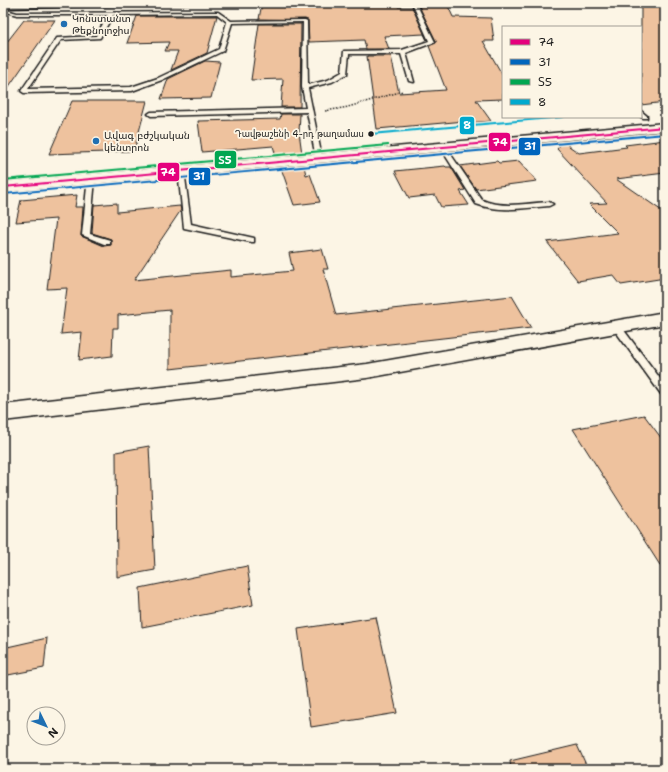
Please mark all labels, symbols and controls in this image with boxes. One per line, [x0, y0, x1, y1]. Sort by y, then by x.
place label: Կոնստանտ Թեքնոլոջիս [72, 12, 131, 37]
marker: Կոնստանտ Թեքնոլոջիս [59, 19, 69, 29]
legend [502, 26, 642, 118]
text: 74 [538, 34, 554, 50]
text: 31 [538, 54, 551, 70]
text: Տ5 [538, 74, 552, 90]
text: 8 [538, 94, 546, 110]
line badge: 8 [459, 116, 475, 135]
text: 8 [463, 118, 471, 133]
place label: Դավթաշենի 4-րդ թաղամաս [235, 128, 364, 140]
place label: Ավագ բժշկական կենտրոն [104, 129, 190, 154]
marker: Դավթաշենի 4-րդ թաղամաս [366, 129, 376, 139]
line badge: 74 [488, 132, 511, 152]
text: 74 [492, 135, 508, 150]
marker: Ավագ բժշկական կենտրոն [91, 136, 101, 146]
line badge: 31 [518, 137, 541, 156]
text: 31 [524, 139, 536, 154]
line badge: Տ5 [214, 150, 237, 169]
text: Տ5 [218, 153, 232, 168]
line badge: 74 [157, 162, 180, 182]
text: 74 [160, 165, 176, 180]
line badge: 31 [188, 167, 211, 186]
text: 31 [193, 169, 205, 184]
north arrow [26, 706, 66, 746]
text: N [44, 724, 61, 741]

